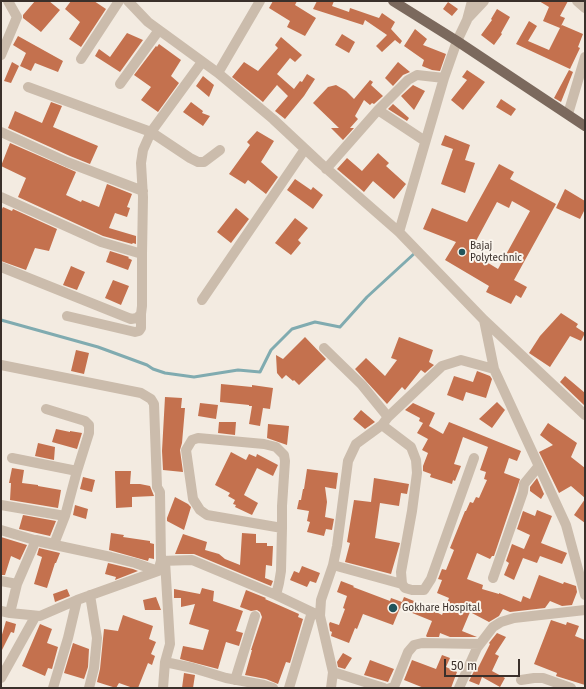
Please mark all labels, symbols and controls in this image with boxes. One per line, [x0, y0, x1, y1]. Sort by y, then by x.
place label: Bajaj Polytechnic [470, 240, 522, 264]
marker: Bajaj Polytechnic [457, 247, 467, 257]
marker: Gokhare Hospital [387, 602, 399, 614]
place label: Gokhare Hospital [402, 602, 480, 614]
scale bar [446, 651, 522, 677]
text: 50 m [451, 659, 477, 673]

